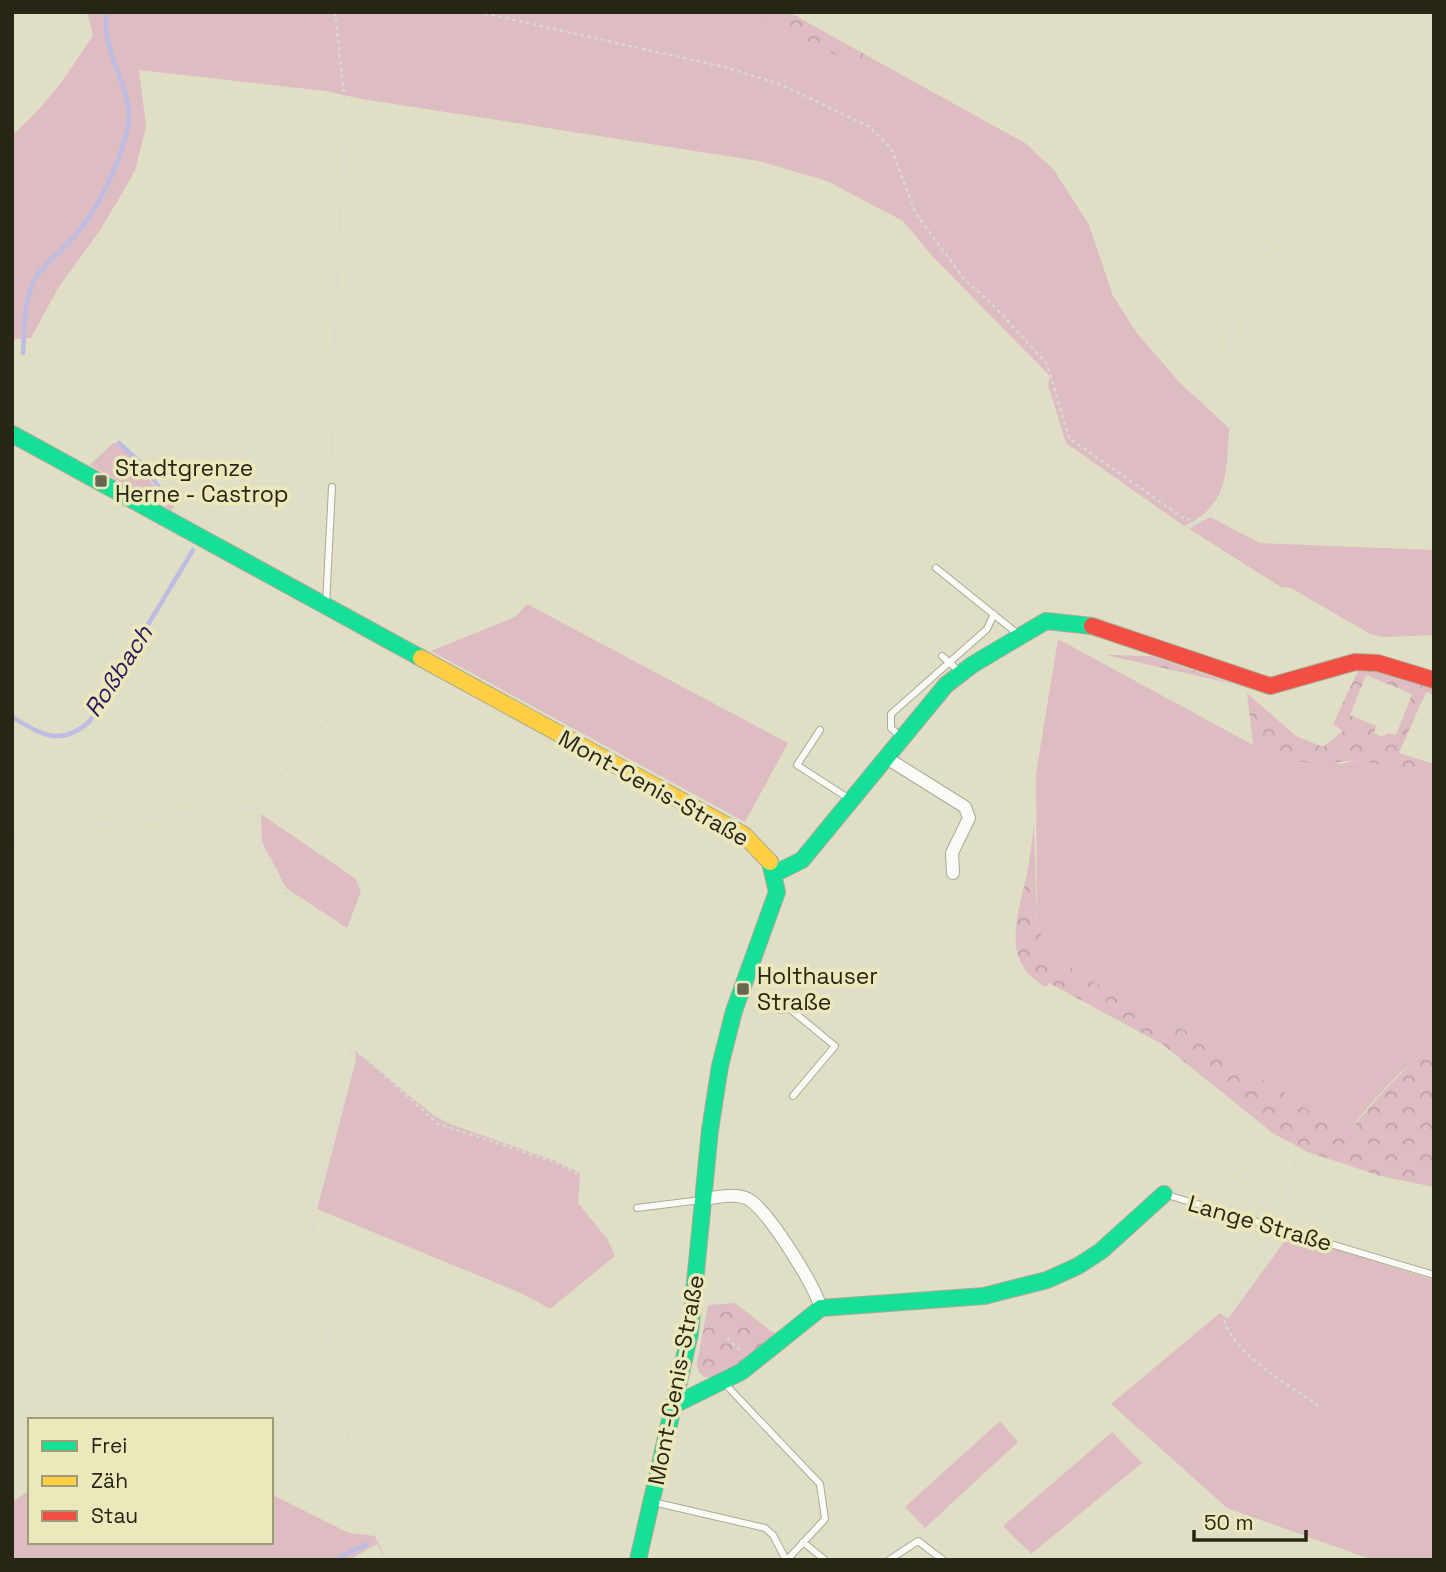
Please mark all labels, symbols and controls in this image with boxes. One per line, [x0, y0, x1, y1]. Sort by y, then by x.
place label: Stadtgrenze Herne - Castrop [115, 453, 289, 509]
marker: Stadtgrenze Herne - Castrop [93, 473, 109, 489]
water label: Roßbach [77, 618, 160, 723]
street label: Mont-Cenis-Straße [553, 723, 755, 853]
place label: Holthauser Straße [757, 961, 878, 1017]
marker: Holthauser Straße [735, 981, 751, 997]
street label: Lange Straße [1185, 1188, 1335, 1258]
street label: Mont-Cenis-Straße [641, 1272, 711, 1488]
legend [28, 1418, 273, 1544]
text: Frei [91, 1432, 127, 1459]
text: Zäh [91, 1467, 128, 1494]
scale bar [1194, 1498, 1306, 1542]
text: Stau [91, 1502, 138, 1529]
text: 50 m [1204, 1509, 1254, 1536]

